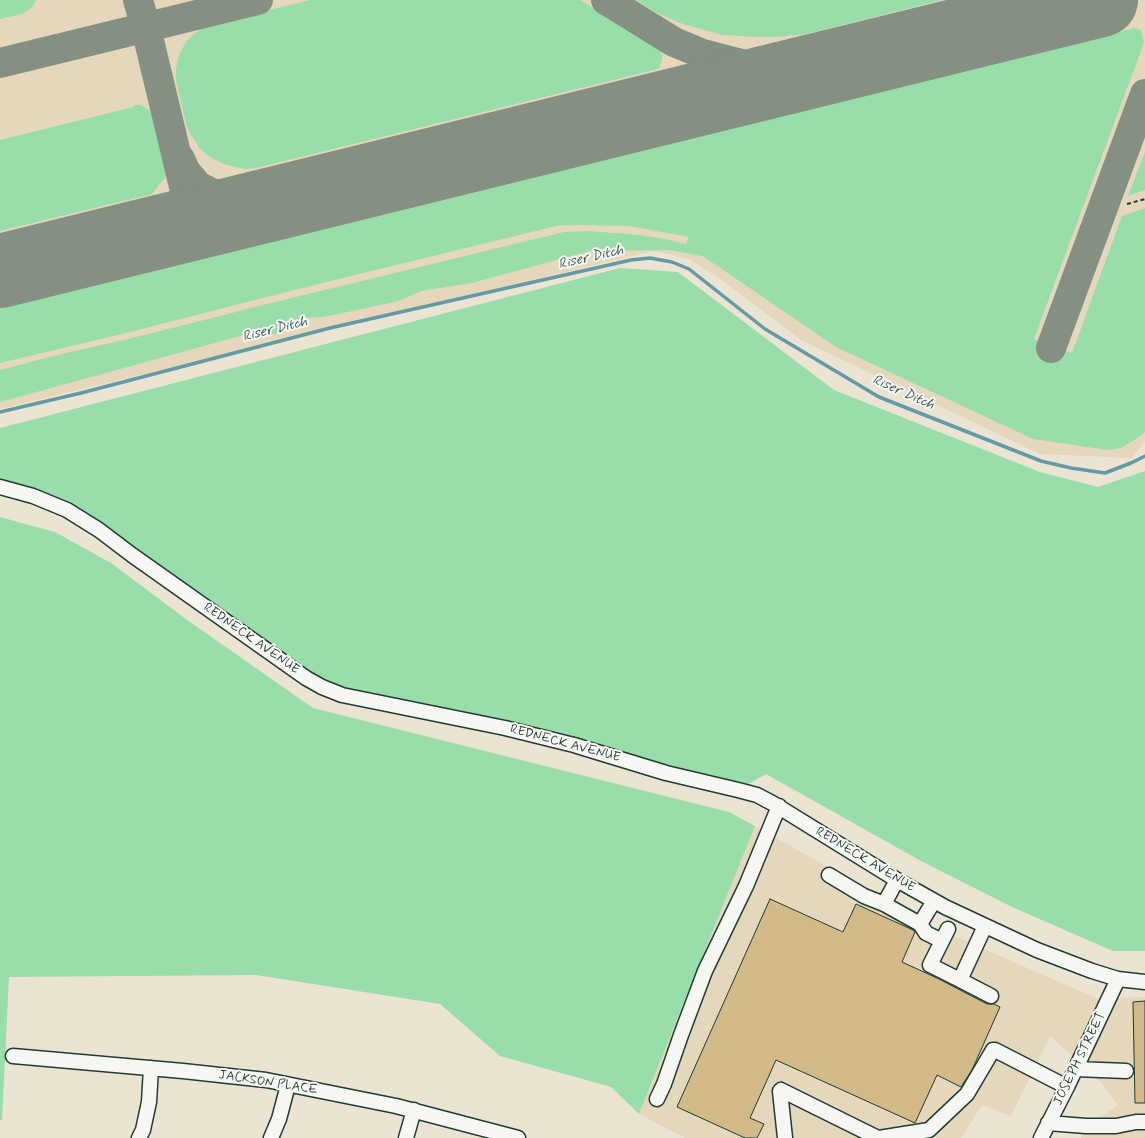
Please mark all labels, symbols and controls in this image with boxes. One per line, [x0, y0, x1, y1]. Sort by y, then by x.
water label: Riser Ditch [557, 242, 625, 274]
water label: Riser Ditch [241, 314, 309, 346]
water label: Riser Ditch [869, 372, 937, 414]
street label: REDNECK AVENUE [200, 600, 302, 678]
street label: REDNECK AVENUE [508, 722, 622, 766]
street label: REDNECK AVENUE [812, 824, 918, 896]
street label: JOSEPH STREET [1051, 1010, 1109, 1108]
street label: JACKSON PLACE [217, 1067, 319, 1099]

